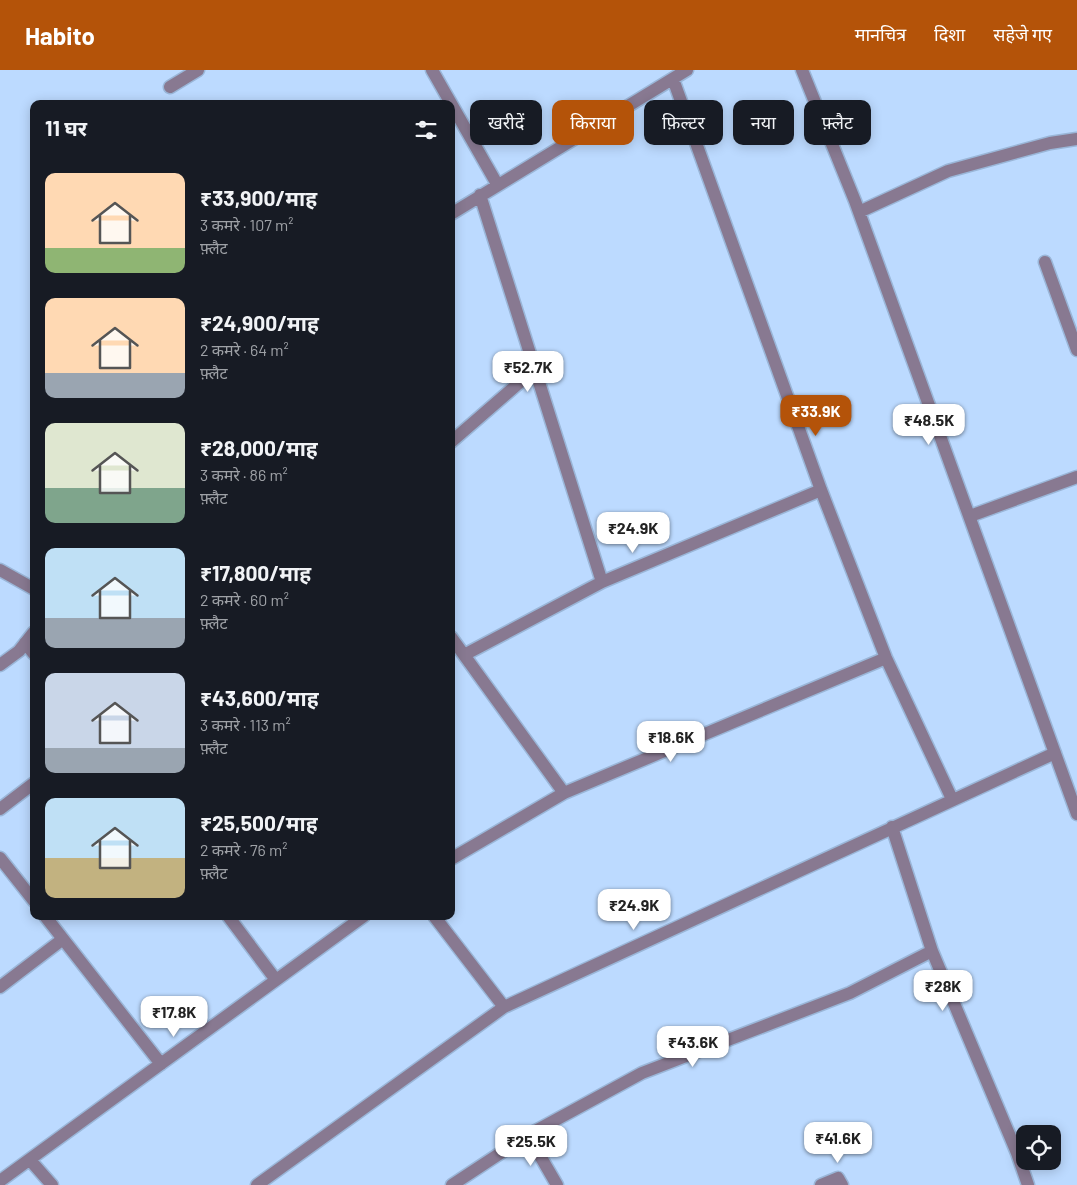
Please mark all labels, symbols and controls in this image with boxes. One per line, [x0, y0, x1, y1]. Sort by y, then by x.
text: Habito [25, 21, 95, 50]
text: मानचित्र [855, 23, 906, 45]
text: दिशा [934, 23, 965, 45]
text: सहेजे गए [993, 23, 1052, 45]
chip: खरीदें [470, 100, 542, 145]
chip: किराया [552, 100, 634, 145]
chip: फ़िल्टर [644, 100, 723, 145]
chip: नया [733, 100, 794, 145]
chip: फ़्लैट [804, 100, 871, 145]
text: 11 घर [45, 115, 87, 140]
icon: filters [412, 116, 440, 144]
text: ₹33,900/माह [200, 185, 317, 210]
icon: home [85, 193, 145, 253]
text: 3 कमरे · 107 m² [200, 215, 293, 234]
text: फ़्लैट [200, 238, 228, 257]
text: ₹24,900/माह [200, 310, 319, 335]
icon: home [85, 318, 145, 378]
text: 2 कमरे · 64 m² [200, 340, 289, 359]
pin: ₹52.7K [487, 350, 569, 393]
text: ₹52.7K [503, 357, 553, 376]
text: फ़्लैट [200, 363, 228, 382]
pin: ₹33.9K [775, 394, 857, 437]
text: ₹33.9K [791, 401, 841, 420]
pin: ₹48.5K [888, 404, 970, 446]
text: ₹48.5K [904, 410, 954, 429]
text: ₹28,000/माह [200, 435, 318, 460]
icon: home [85, 443, 145, 503]
text: 3 कमरे · 86 m² [200, 465, 288, 484]
text: फ़्लैट [200, 488, 228, 507]
pin: ₹24.9K [592, 512, 674, 554]
text: ₹24.9K [608, 518, 658, 537]
text: ₹17,800/माह [200, 560, 311, 585]
icon: home [85, 568, 145, 628]
text: 2 कमरे · 60 m² [200, 590, 289, 609]
text: फ़्लैट [200, 613, 228, 632]
text: ₹43,600/माह [200, 685, 319, 710]
icon: home [85, 693, 145, 753]
text: 3 कमरे · 113 m² [200, 715, 291, 734]
pin: ₹18.6K [630, 720, 712, 763]
text: ₹18.6K [648, 727, 694, 746]
text: फ़्लैट [200, 738, 228, 757]
text: ₹25,500/माह [200, 810, 318, 835]
icon: home [85, 818, 145, 878]
text: 2 कमरे · 76 m² [200, 840, 287, 859]
text: फ़्लैट [200, 863, 228, 882]
pin: ₹24.9K [593, 888, 675, 931]
text: ₹24.9K [609, 895, 659, 914]
pin: ₹28K [913, 970, 973, 1012]
text: ₹28K [925, 976, 961, 995]
pin: ₹17.8K [133, 996, 215, 1038]
text: ₹17.8K [152, 1002, 196, 1021]
pin: ₹43.6K [652, 1026, 734, 1068]
text: ₹43.6K [668, 1032, 718, 1051]
pin: ₹41.6K [797, 1122, 879, 1164]
pin: ₹25.5K [490, 1124, 572, 1167]
map controls [1016, 1125, 1061, 1170]
button: locate [1016, 1125, 1061, 1170]
text: ₹41.6K [815, 1128, 861, 1147]
text: ₹25.5K [506, 1131, 556, 1150]

